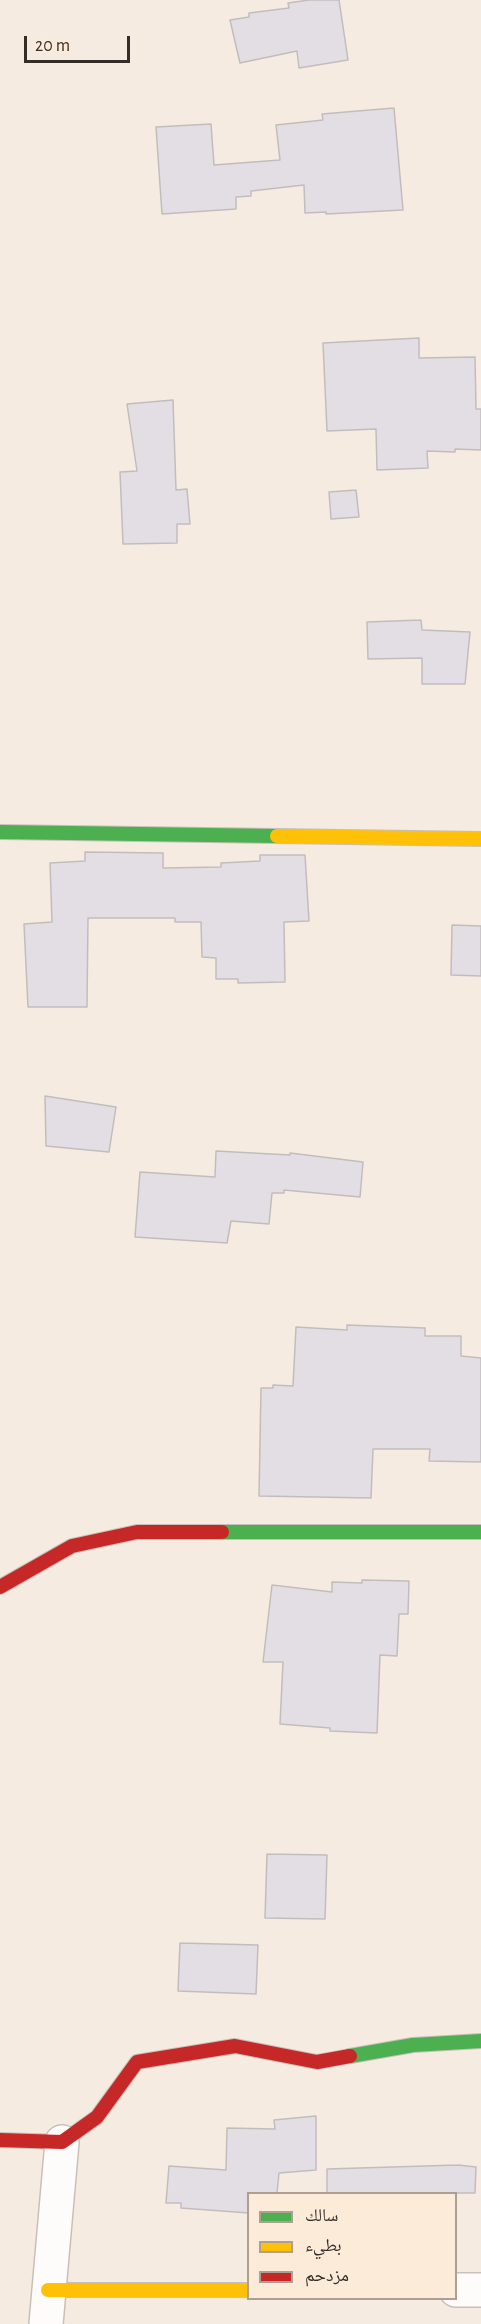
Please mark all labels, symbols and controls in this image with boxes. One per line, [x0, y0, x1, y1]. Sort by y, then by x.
scale bar [27, 24, 134, 62]
text: 20 m [35, 37, 70, 55]
legend [247, 2192, 457, 2300]
text: سالك [305, 2207, 338, 2225]
text: بطيء [305, 2237, 342, 2255]
text: مزدحم [305, 2267, 349, 2285]

